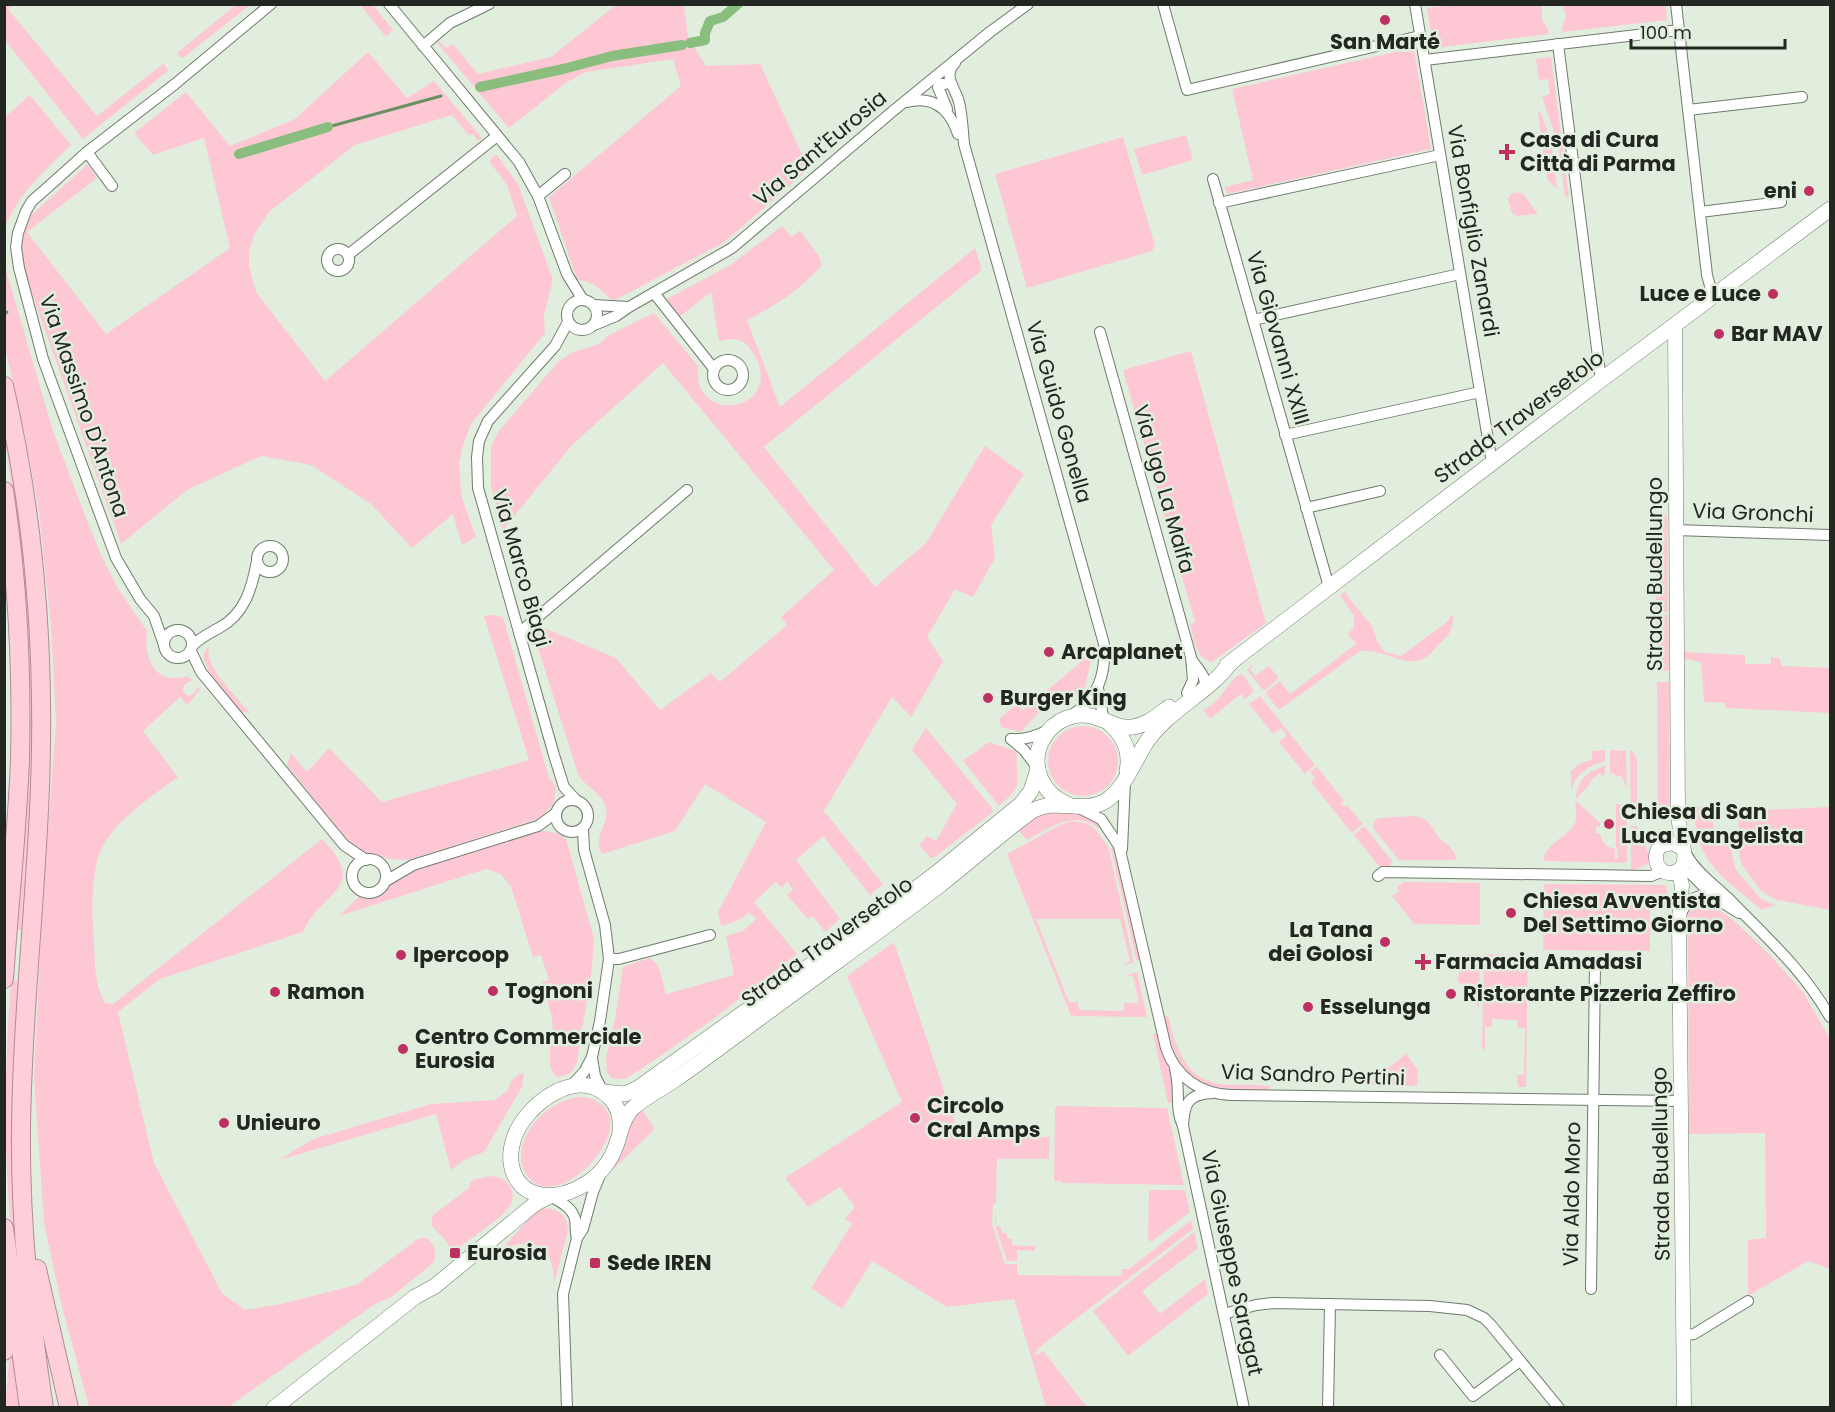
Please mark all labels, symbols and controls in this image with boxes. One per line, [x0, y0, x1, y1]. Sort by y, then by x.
scale bar [1631, 12, 1786, 50]
marker: San Marté [1378, 13, 1392, 27]
text: 100 m [1640, 20, 1692, 45]
place label: San Marté [1330, 27, 1440, 56]
street label: Via Sant'Eurosia [747, 83, 893, 212]
street label: Via Bonfiglio Zanardi [1441, 123, 1506, 339]
place label: Casa di Cura Città di Parma [1520, 125, 1676, 178]
marker: Casa di Cura Città di Parma [1498, 143, 1516, 161]
place label: eni [1764, 176, 1797, 205]
marker: eni [1802, 184, 1816, 198]
street label: Via Giovanni XXIII [1240, 248, 1317, 428]
place label: Luce e Luce [1640, 279, 1761, 308]
marker: Luce e Luce [1766, 287, 1780, 301]
street label: Via Massimo D'Antona [33, 291, 136, 521]
street label: Via Guido Gonella [1020, 317, 1099, 506]
place label: Bar MAV [1731, 319, 1823, 348]
marker: Bar MAV [1712, 327, 1726, 341]
street label: Strada Traversetolo [1428, 343, 1610, 490]
street label: Via Ugo La Malfa [1127, 401, 1202, 576]
street label: Strada Budellungo [1640, 477, 1669, 671]
street label: Via Marco Biagi [485, 486, 558, 650]
street label: Via Gronchi [1692, 496, 1814, 529]
place label: Arcaplanet [1061, 637, 1183, 666]
marker: Arcaplanet [1042, 645, 1056, 659]
place label: Burger King [1000, 683, 1127, 712]
marker: Burger King [981, 691, 995, 705]
place label: Chiesa di San Luca Evangelista [1621, 797, 1804, 850]
marker: Chiesa di San Luca Evangelista [1602, 817, 1616, 831]
street label: Strada Traversetolo [735, 869, 918, 1014]
place label: Chiesa Avventista Del Settimo Giorno [1523, 886, 1723, 939]
marker: Chiesa Avventista Del Settimo Giorno [1504, 906, 1518, 920]
place label: La Tana dei Golosi [1268, 915, 1373, 968]
marker: La Tana dei Golosi [1378, 935, 1392, 949]
place label: Ipercoop [413, 940, 509, 969]
place label: Farmacia Amadasi [1435, 947, 1642, 976]
marker: Ipercoop [394, 948, 408, 962]
marker: Farmacia Amadasi [1416, 955, 1430, 969]
place label: Tognoni [505, 976, 593, 1005]
place label: Ramon [287, 977, 365, 1006]
place label: Ristorante Pizzeria Zeffiro [1463, 979, 1736, 1008]
marker: Tognoni [486, 984, 500, 998]
marker: Ramon [268, 985, 282, 999]
marker: Ristorante Pizzeria Zeffiro [1444, 987, 1458, 1001]
place label: Esselunga [1320, 992, 1431, 1021]
marker: Esselunga [1301, 1000, 1315, 1014]
place label: Centro Commerciale Eurosia [415, 1022, 642, 1075]
marker: Centro Commerciale Eurosia [396, 1042, 410, 1056]
street label: Via Sandro Pertini [1220, 1057, 1406, 1092]
street label: Strada Budellungo [1644, 1067, 1677, 1261]
place label: Circolo Cral Amps [927, 1091, 1041, 1144]
place label: Unieuro [236, 1108, 321, 1137]
marker: Circolo Cral Amps [908, 1111, 922, 1125]
marker: Unieuro [217, 1116, 231, 1130]
street label: Via Aldo Moro [1556, 1121, 1587, 1266]
street label: Via Giuseppe Saragat [1194, 1148, 1271, 1378]
place label: Eurosia [467, 1238, 547, 1267]
marker: Eurosia [448, 1246, 462, 1260]
place label: Sede IREN [607, 1248, 712, 1277]
marker: Sede IREN [588, 1256, 602, 1270]

